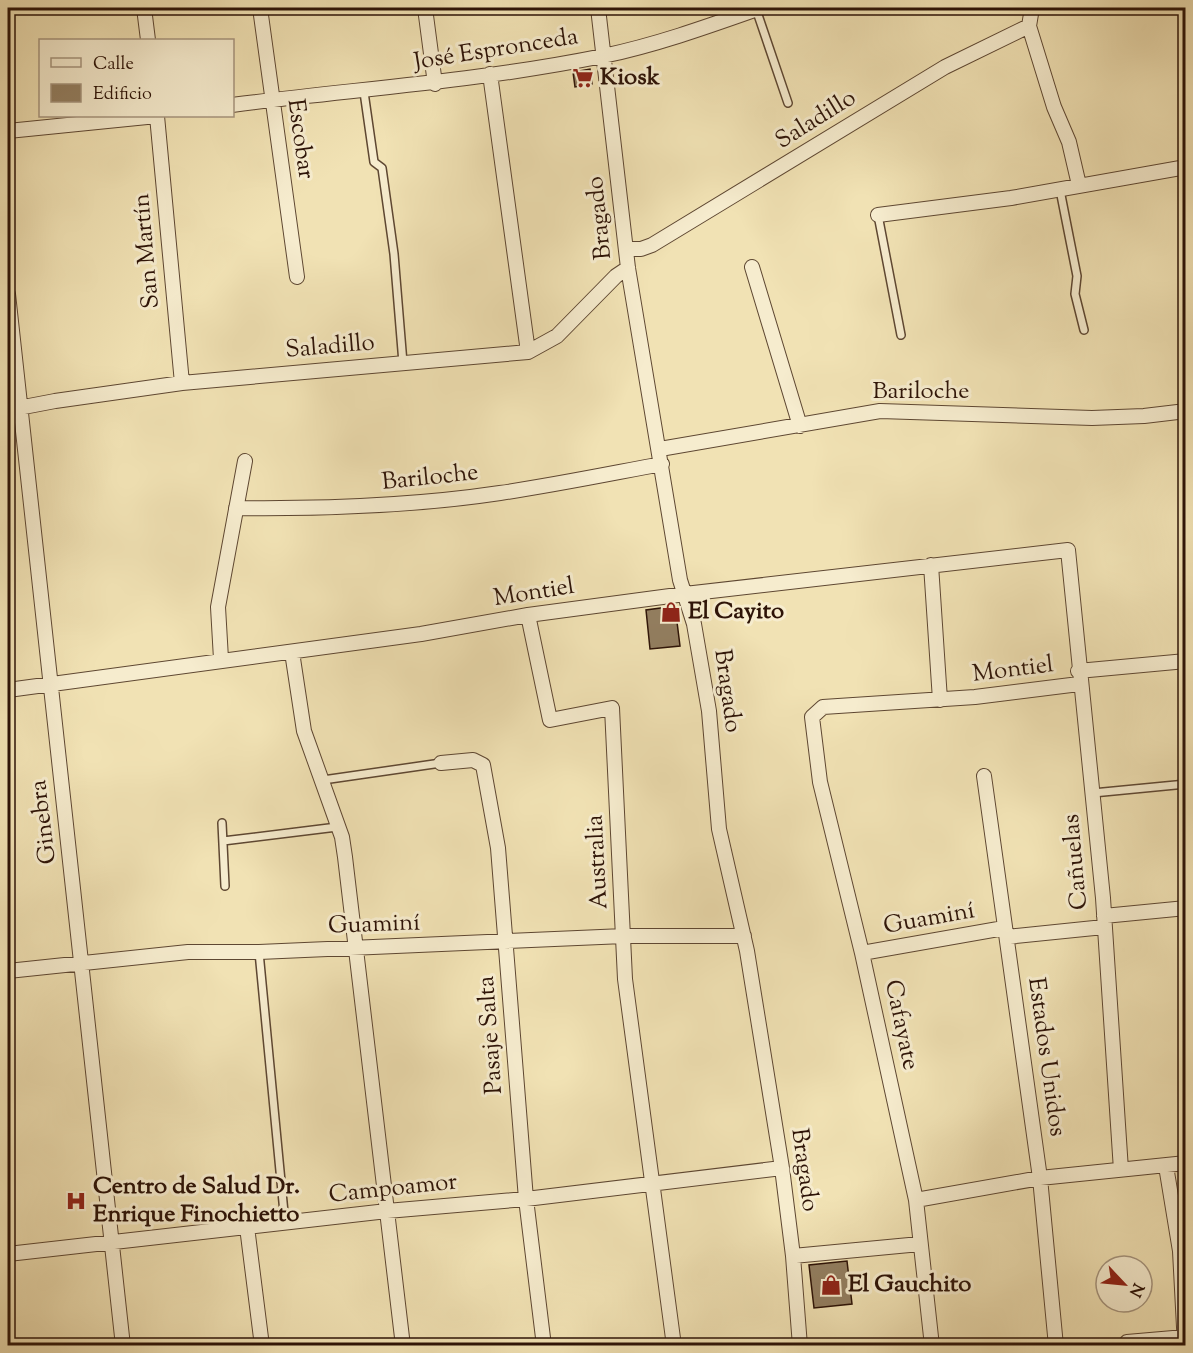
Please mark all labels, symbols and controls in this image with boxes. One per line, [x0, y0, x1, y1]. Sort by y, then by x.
street label: José Espronceda [409, 20, 581, 80]
legend [39, 39, 234, 117]
text: Calle [93, 52, 134, 78]
place label: Kiosk [600, 61, 661, 95]
supermarket icon: Kiosk [571, 66, 595, 90]
text: Edificio [93, 82, 152, 108]
street label: Saladillo [769, 82, 863, 158]
street label: Escobar [278, 97, 322, 181]
street label: Bragado [579, 175, 621, 261]
street label: San Martín [125, 192, 169, 310]
street label: Saladillo [284, 326, 376, 368]
street label: Bariloche [872, 375, 970, 409]
street label: Bariloche [380, 456, 480, 500]
street label: Montiel [491, 570, 577, 616]
place label: El Cayito [688, 595, 784, 629]
shop icon: El Cayito [659, 600, 683, 624]
street label: Bragado [704, 647, 750, 735]
street label: Montiel [971, 648, 1056, 692]
street label: Ginebra [22, 778, 66, 866]
street label: Cañuelas [1055, 813, 1097, 911]
street label: Australia [579, 814, 617, 910]
street label: Guaminí [881, 894, 978, 944]
street label: Guaminí [327, 906, 421, 944]
street label: Pasaje Salta [470, 975, 512, 1095]
street label: Estados Unidos [1018, 975, 1074, 1139]
street label: Cafayate [875, 977, 927, 1073]
street label: Bragado [781, 1126, 827, 1214]
street label: Campoamor [327, 1165, 459, 1213]
place label: Centro de Salud Dr. Enrique Finochietto [93, 1170, 300, 1232]
hospital icon: Centro de Salud Dr. Enrique Finochietto [64, 1189, 88, 1213]
north arrow [1094, 1254, 1154, 1314]
place label: El Gauchito [848, 1268, 971, 1302]
shop icon: El Gauchito [819, 1273, 843, 1297]
text: N [1122, 1279, 1148, 1300]

